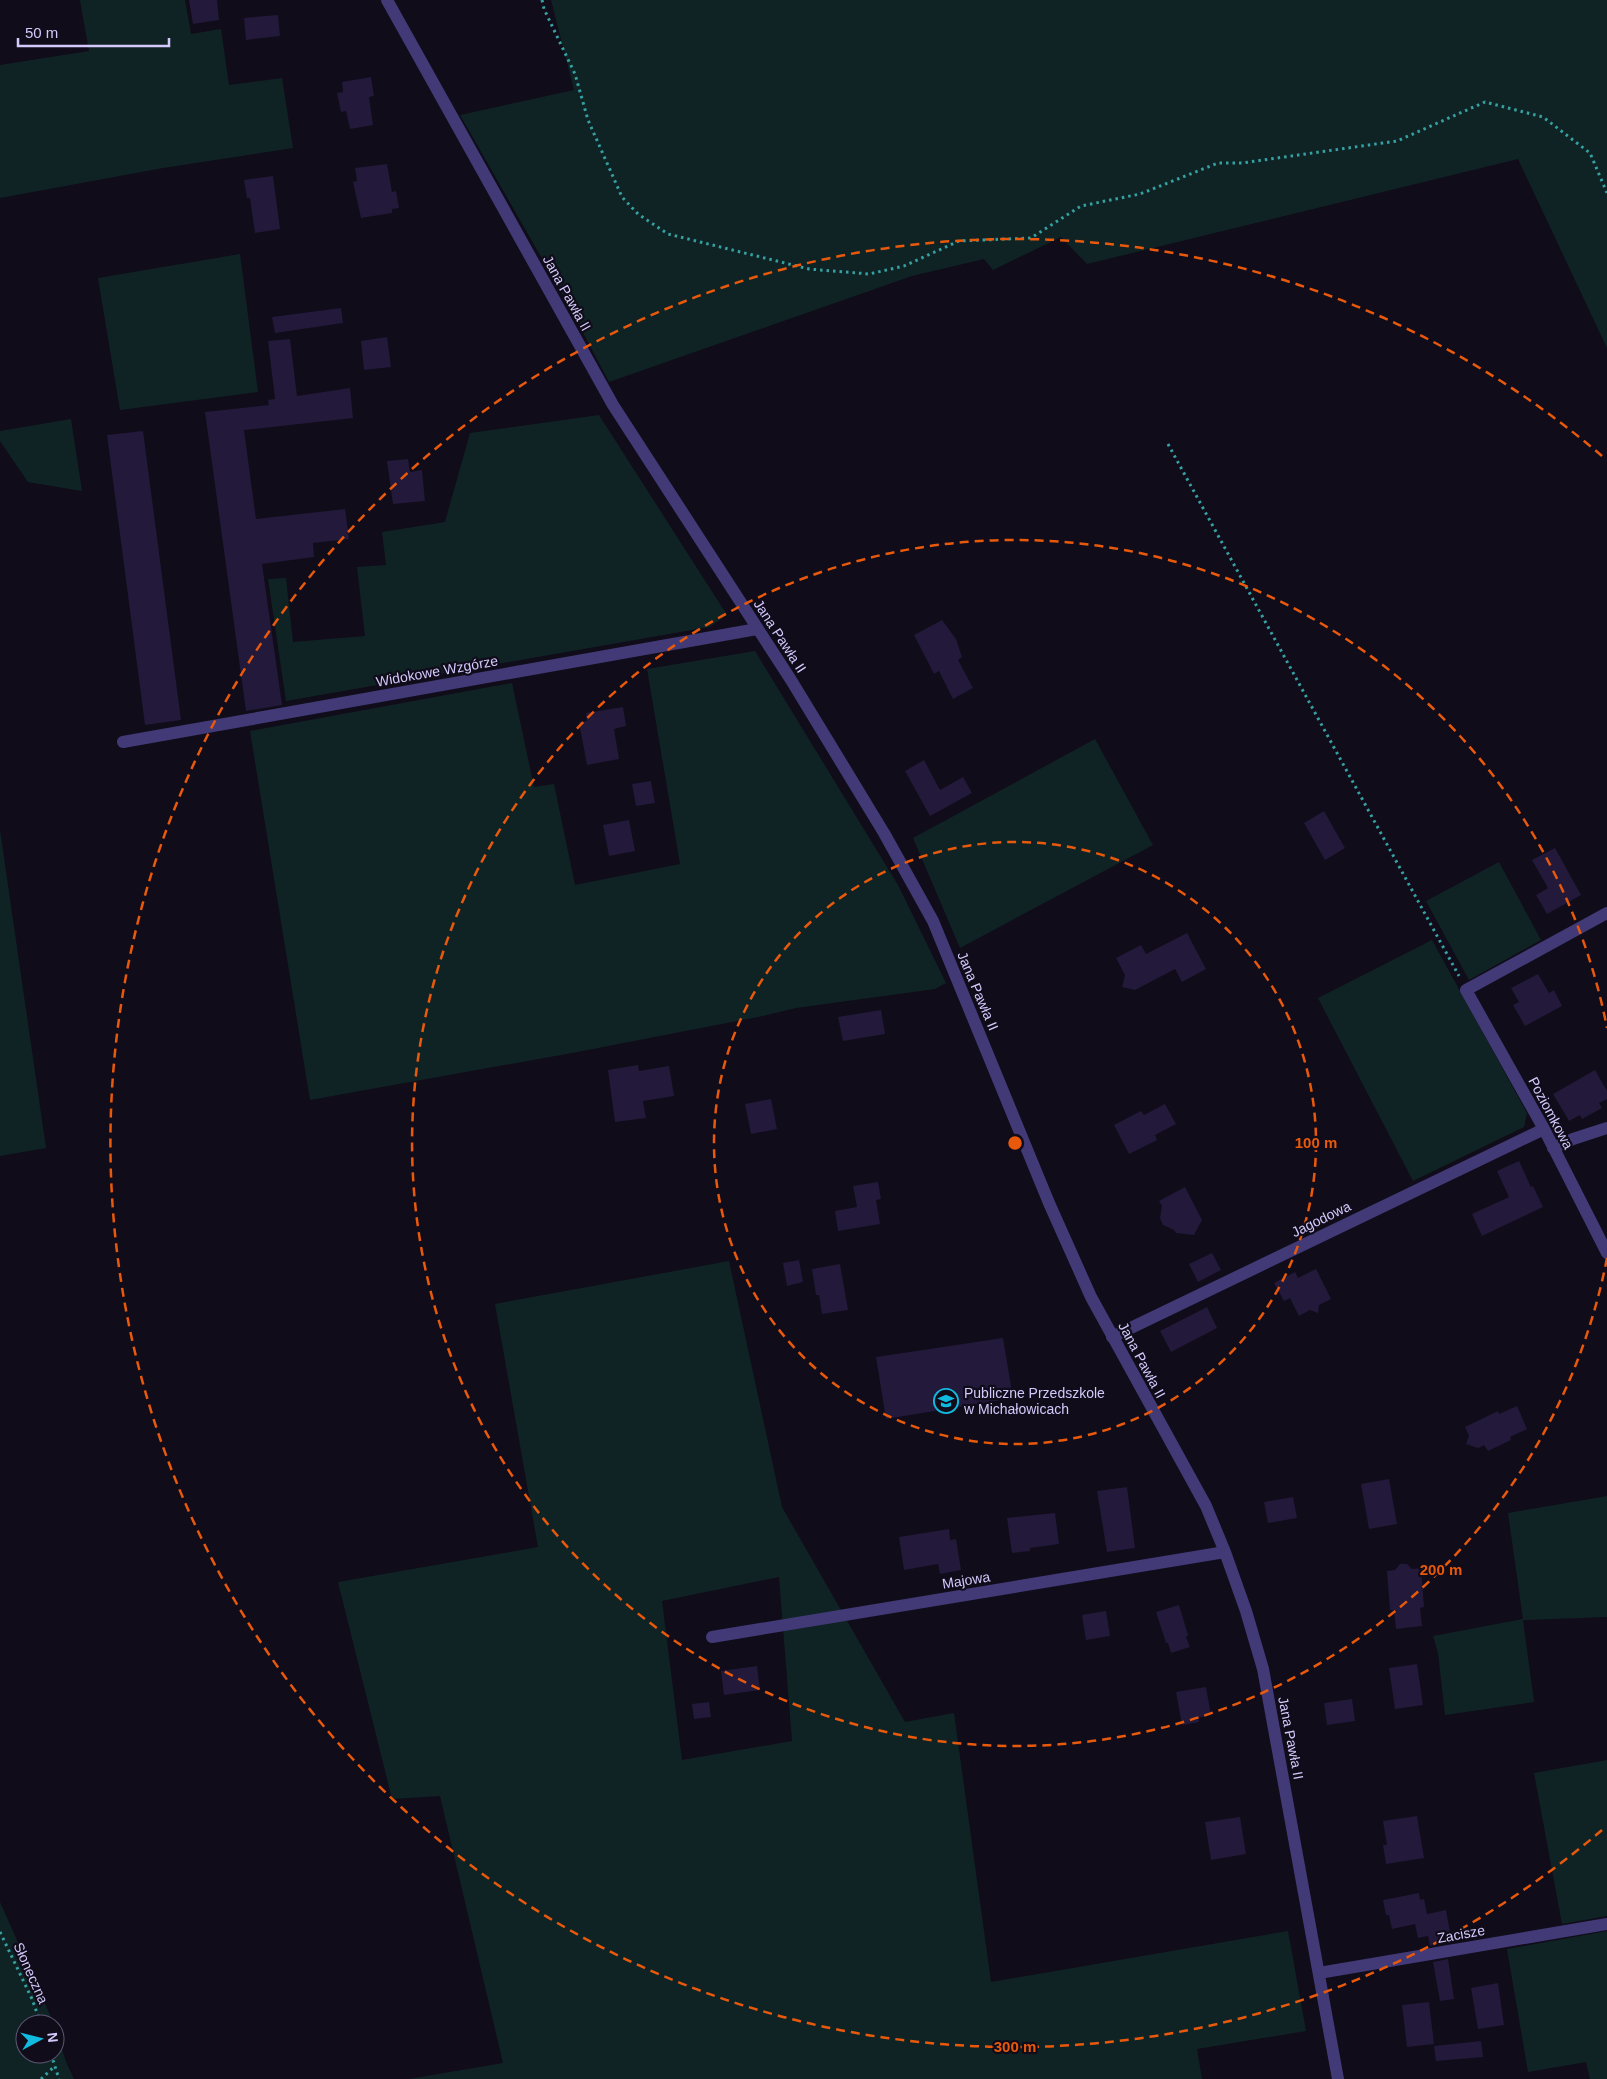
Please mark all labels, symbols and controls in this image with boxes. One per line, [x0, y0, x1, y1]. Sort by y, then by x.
scale bar [18, 15, 169, 47]
text: 50 m [25, 24, 58, 41]
street label: Jana Pawła II [540, 252, 594, 334]
street label: Jana Pawła II [750, 596, 810, 676]
street label: Widokowe Wzgórze [375, 652, 500, 690]
street label: Jana Pawła II [954, 949, 1002, 1033]
street label: Poziomkowa [1525, 1074, 1577, 1152]
centre of rings [1006, 1134, 1024, 1152]
text: 100 m [1295, 1134, 1337, 1151]
street label: Jagodowa [1289, 1198, 1353, 1240]
street label: Jana Pawła II [1115, 1319, 1169, 1401]
place label: Publiczne Przedszkole w Michałowicach [963, 1385, 1105, 1417]
school or university icon: Publiczne Przedszkole w Michałowicach [933, 1388, 959, 1414]
text: 200 m [1420, 1561, 1462, 1578]
street label: Majowa [941, 1568, 991, 1592]
street label: Jana Pawła II [1275, 1695, 1307, 1781]
street label: Zacisze [1436, 1922, 1486, 1946]
street label: Słoneczna [10, 1940, 52, 2006]
north arrow [15, 2014, 65, 2064]
text: N [44, 2031, 61, 2043]
text: 300 m [994, 2038, 1036, 2055]

